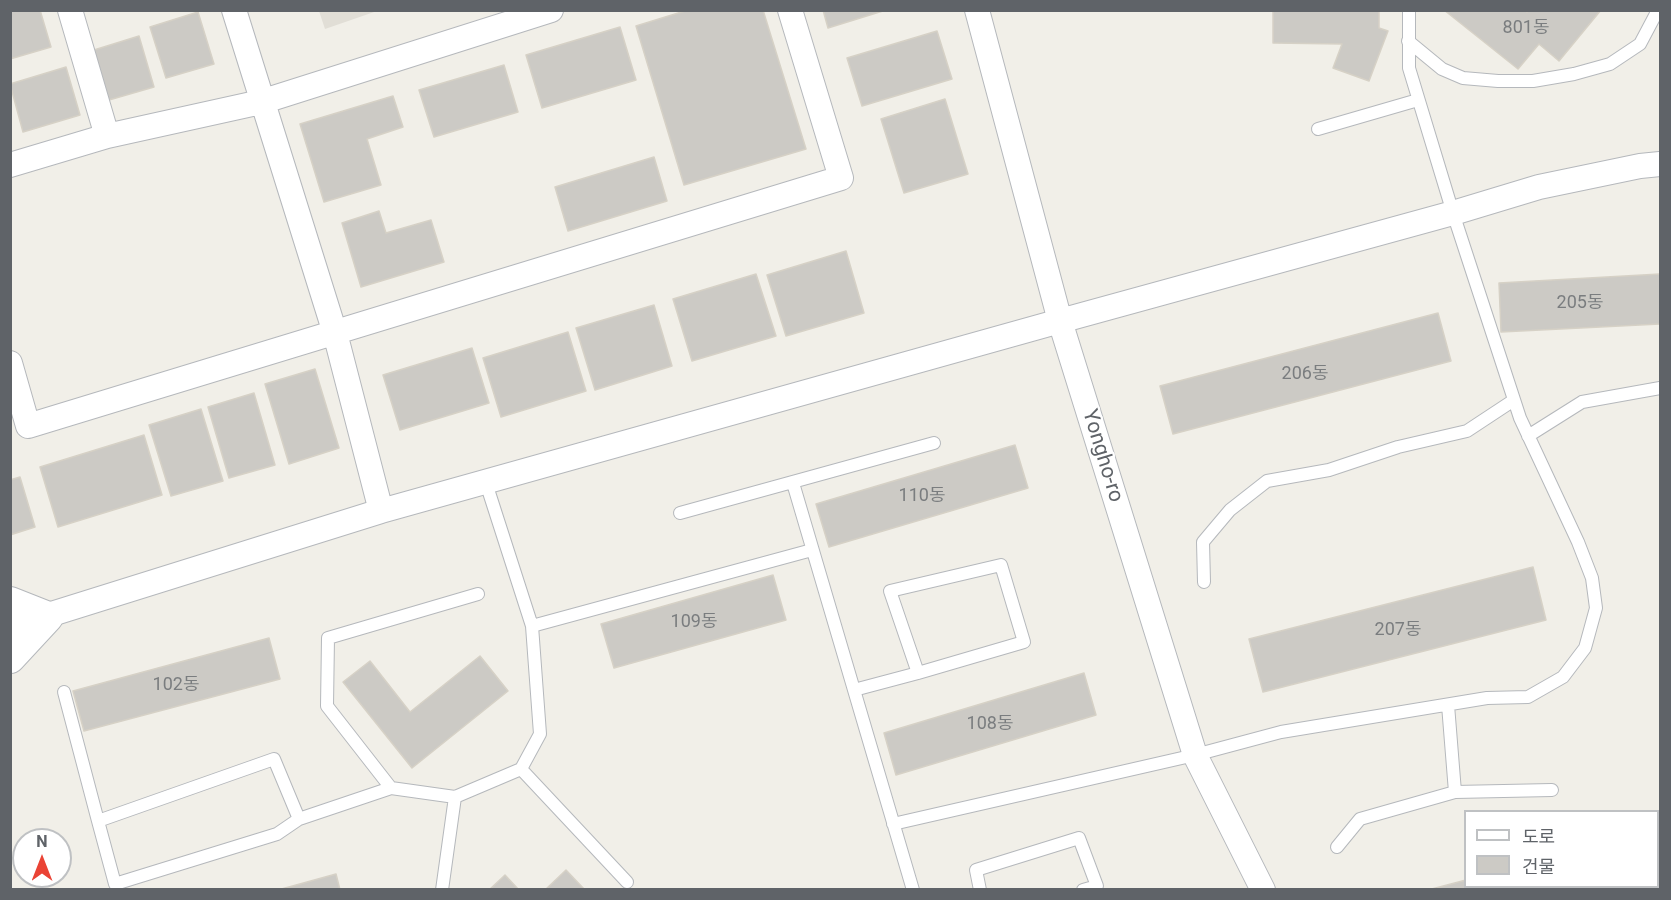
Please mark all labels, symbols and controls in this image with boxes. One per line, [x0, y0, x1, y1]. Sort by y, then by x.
house number: 801동 [1503, 17, 1549, 39]
house number: 205동 [1557, 292, 1603, 314]
house number: 206동 [1282, 363, 1328, 385]
street label: Yongho-ro [1076, 407, 1128, 505]
house number: 110동 [899, 485, 945, 507]
house number: 109동 [671, 611, 717, 633]
house number: 207동 [1375, 619, 1421, 641]
house number: 102동 [153, 674, 199, 696]
house number: 108동 [967, 713, 1013, 735]
legend [1464, 810, 1659, 888]
text: 도로 [1522, 826, 1555, 847]
north arrow [12, 828, 72, 888]
text: N [36, 832, 48, 851]
text: 건물 [1522, 856, 1555, 877]

